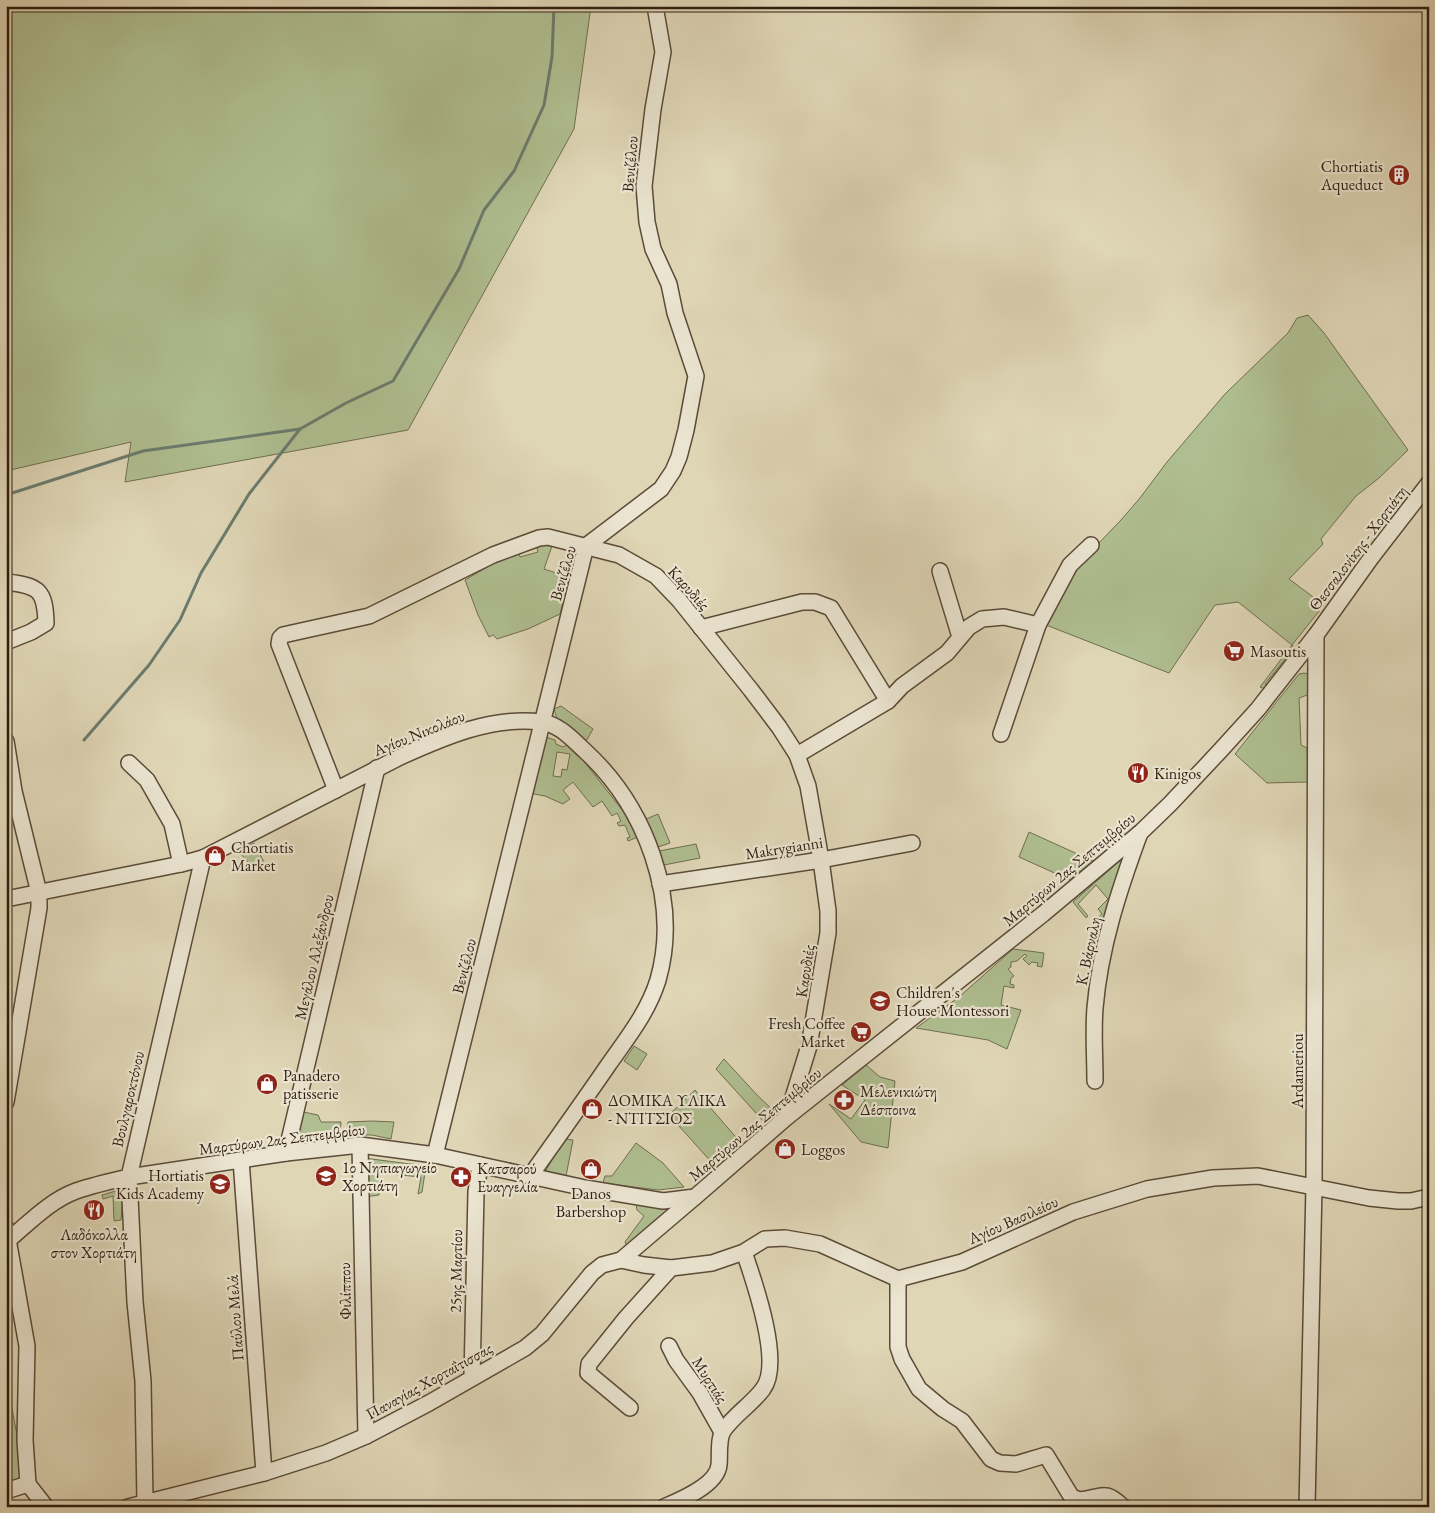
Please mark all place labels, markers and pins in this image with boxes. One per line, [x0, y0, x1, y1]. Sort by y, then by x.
place label: Chortiatis Aqueduct [1320, 156, 1383, 195]
building icon: Chortiatis Aqueduct [1387, 163, 1411, 187]
supermarket icon: Masoutis [1222, 639, 1246, 663]
place label: Masoutis [1250, 641, 1306, 662]
restaurant icon: Kinigos [1126, 761, 1150, 785]
place label: Kinigos [1154, 763, 1201, 784]
place label: Chortiatis Market [231, 837, 293, 876]
shop icon: Chortiatis Market [203, 844, 227, 868]
place label: Children's House Montessori [896, 982, 1009, 1021]
school or university icon: Children's House Montessori [868, 989, 892, 1013]
place label: Fresh Coffee Market [768, 1013, 845, 1052]
supermarket icon: Fresh Coffee Market [849, 1020, 873, 1044]
place label: Panadero patisserie [283, 1065, 340, 1104]
shop icon: Panadero patisserie [255, 1072, 279, 1096]
place label: Μελενικιώτη Δέσποινα [860, 1081, 937, 1120]
pharmacy icon: Μελενικιώτη Δέσποινα [832, 1088, 856, 1112]
place label: ΔΟΜΙΚΑ ΥΛΙΚΑ - ΝΤΙΤΣΙΟΣ [608, 1090, 727, 1129]
shop icon: ΔΟΜΙΚΑ ΥΛΙΚΑ - ΝΤΙΤΣΙΟΣ [580, 1097, 604, 1121]
shop icon: Loggos [773, 1137, 797, 1161]
place label: Loggos [801, 1139, 845, 1160]
place label: 1ο Νηπιαγωγείο Χορτιάτη [341, 1157, 437, 1196]
shop icon: Danos Barbershop [579, 1157, 603, 1181]
place label: Κατσαρού Ευαγγελία [477, 1158, 539, 1197]
school or university icon: 1ο Νηπιαγωγείο Χορτιάτη [314, 1164, 338, 1188]
place label: Hortiatis Kids Academy [116, 1165, 205, 1204]
pharmacy icon: Κατσαρού Ευαγγελία [449, 1165, 473, 1189]
school or university icon: Hortiatis Kids Academy [208, 1172, 232, 1196]
place label: Danos Barbershop [556, 1183, 626, 1222]
restaurant icon: Λαδόκολλα στον Χορτιάτη [82, 1198, 106, 1222]
place label: Λαδόκολλα στον Χορτιάτη [51, 1224, 137, 1263]

